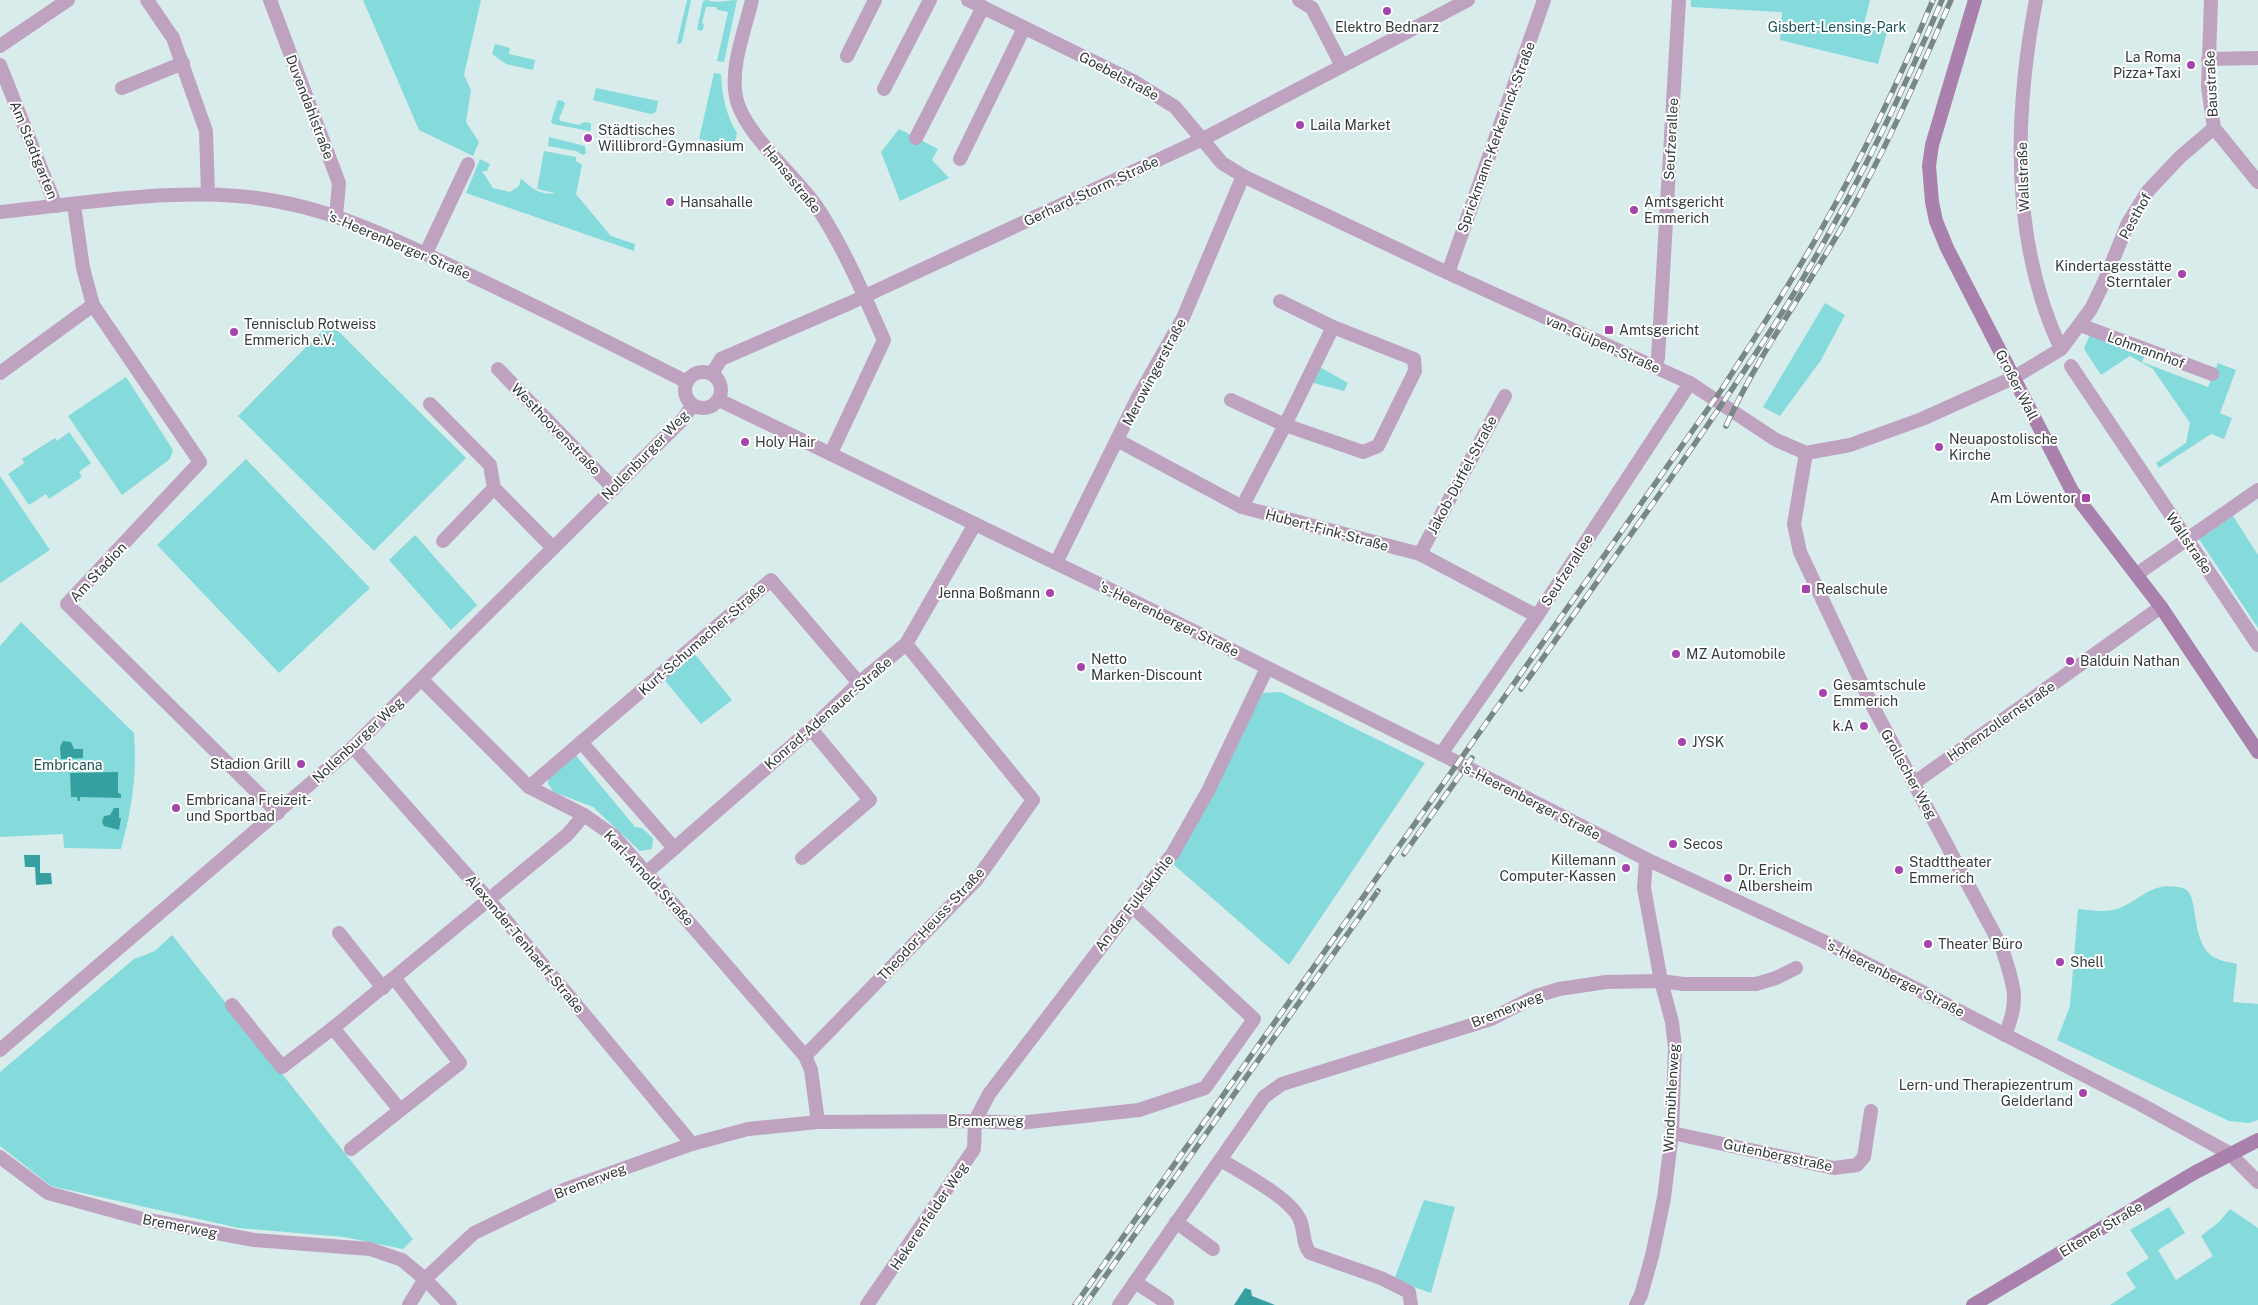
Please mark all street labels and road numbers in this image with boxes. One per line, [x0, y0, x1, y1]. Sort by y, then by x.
street label: Sprickmann-Kerkerinck-Straße [1454, 39, 1538, 235]
street label: Goebelstraße [1076, 48, 1162, 104]
street label: Baustraße [2201, 50, 2221, 118]
street label: Duvendahlstraße [283, 53, 337, 162]
street label: Seufzerallee [1661, 97, 1681, 180]
street label: Am Stadtgarten [7, 99, 61, 201]
street label: Hansastraße [760, 142, 824, 216]
street label: Wallstraße [2014, 142, 2032, 212]
street label: Gerhard-Storm-Straße [1021, 153, 1161, 229]
street label: Pesthof [2116, 190, 2154, 242]
street label: 's-Heerenberger Straße [325, 208, 473, 282]
street label: van-Gülpen-Straße [1543, 312, 1663, 376]
street label: Merowingerstraße [1119, 316, 1189, 428]
street label: Lohmannhof [2105, 329, 2187, 372]
street label: Großer Wall [1992, 347, 2042, 423]
street label: Westhoovenstraße [508, 380, 604, 478]
street label: Nollenburger Weg [598, 407, 692, 503]
street label: Jakob-Düffel-Straße [1424, 413, 1500, 537]
street label: Hubert-Fink-Straße [1264, 506, 1390, 554]
street label: Wallstraße [2163, 509, 2215, 577]
street label: Seufzerallee [1538, 531, 1596, 609]
street label: Am Stadion [66, 539, 130, 605]
street label: 's-Heerenberger Straße [1096, 578, 1242, 660]
street label: Kurt-Schumacher-Straße [635, 580, 769, 698]
street label: Konrad-Adenauer-Straße [761, 654, 895, 772]
street label: Hohenzollernstraße [1944, 678, 2058, 764]
street label: Nollenburger Weg [309, 694, 407, 786]
street label: Grollscher Weg [1878, 726, 1940, 822]
street label: 's-Heerenberger Straße [1459, 759, 1603, 843]
street label: Karl-Arnold-Straße [601, 827, 697, 929]
street label: An der Fulkskuhle [1092, 852, 1177, 954]
street label: Theodor-Heuss-Straße [874, 864, 988, 984]
street label: Alexander-Tenhaeff-Straße [463, 872, 588, 1016]
street label: 's-Heerenberger Straße [1823, 936, 1967, 1020]
street label: Bremerweg [1469, 987, 1545, 1031]
street label: Windmühlenweg [1660, 1043, 1682, 1153]
street label: Bremerweg [948, 1113, 1024, 1129]
street label: Gutenbergstraße [1722, 1136, 1834, 1174]
street label: Hekerenfelder Weg [887, 1159, 971, 1273]
street label: Bremerweg [552, 1160, 628, 1202]
street label: Eltener Straße [2057, 1198, 2145, 1260]
street label: Bremerweg [141, 1211, 219, 1241]

